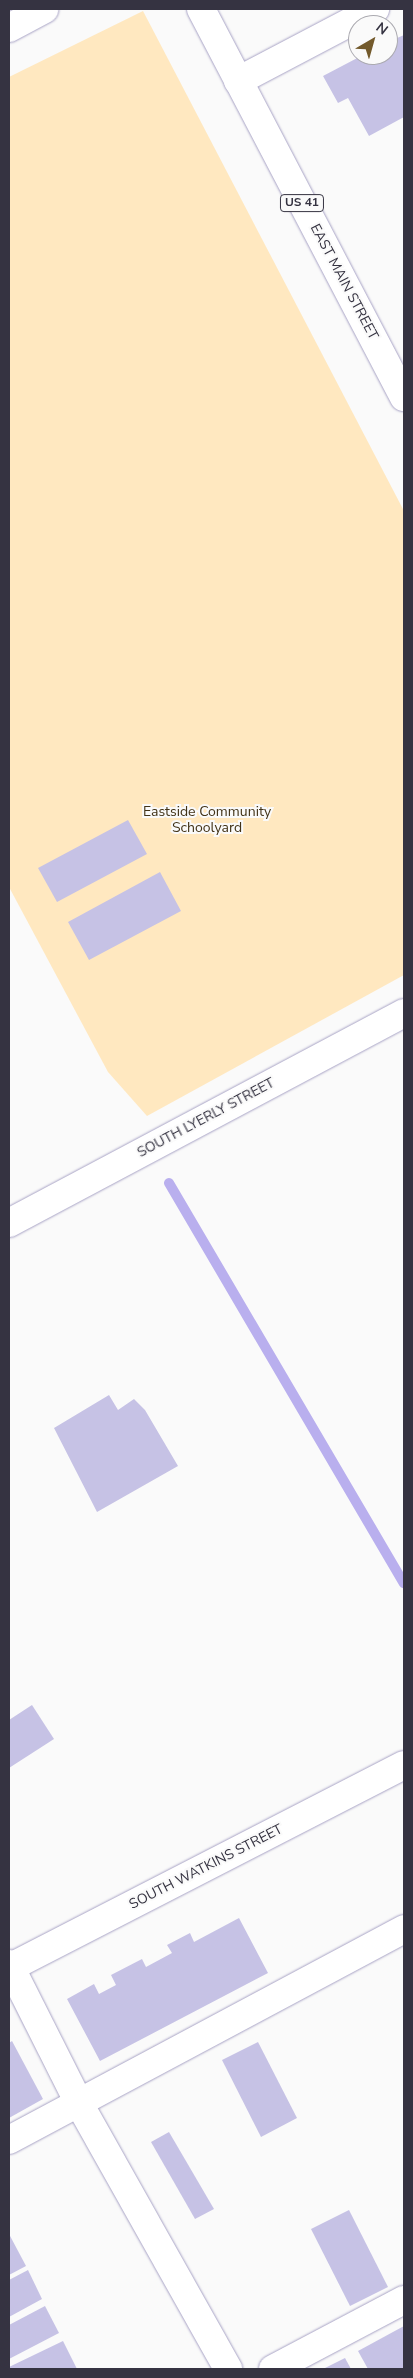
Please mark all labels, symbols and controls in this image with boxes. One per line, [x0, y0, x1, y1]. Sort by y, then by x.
north arrow [348, 15, 398, 65]
text: N [372, 18, 392, 39]
road number: US 41 [280, 194, 324, 212]
street label: EAST MAIN STREET [306, 221, 382, 343]
park label: Eastside Community Schoolyard [143, 804, 271, 836]
street label: SOUTH LYERLY STREET [135, 1075, 277, 1161]
street label: SOUTH WATKINS STREET [126, 1821, 286, 1913]

